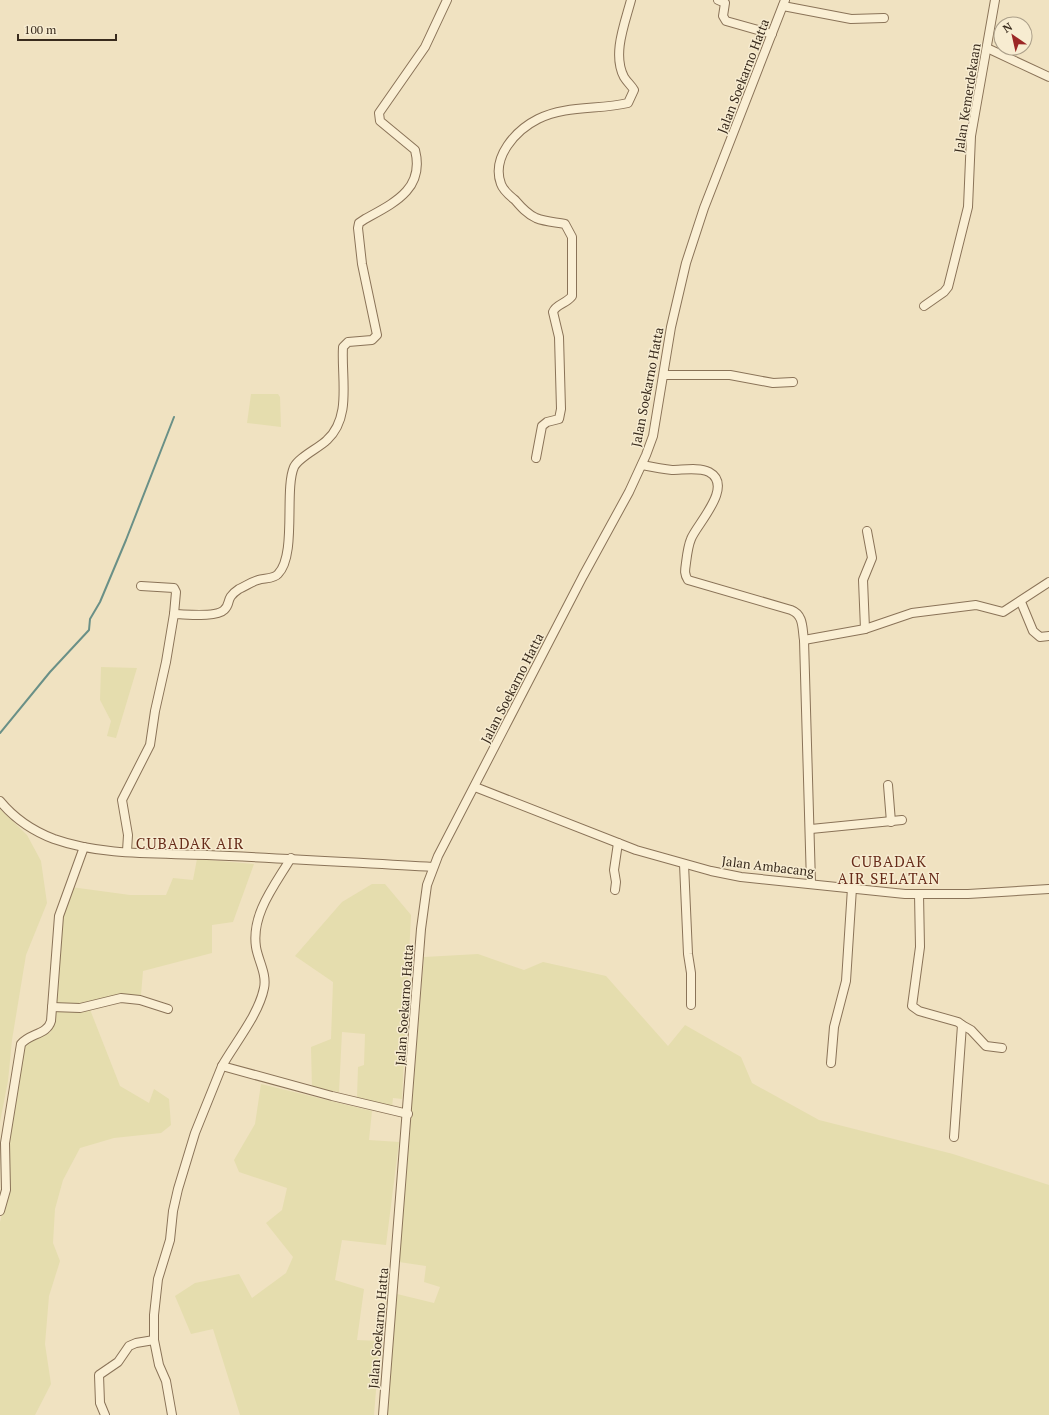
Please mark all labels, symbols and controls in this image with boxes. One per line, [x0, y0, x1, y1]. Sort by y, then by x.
scale bar [18, 16, 116, 42]
street label: Jalan Soekarno Hatta [713, 16, 773, 136]
north arrow [993, 16, 1033, 56]
text: N [1000, 19, 1015, 36]
text: 100 m [24, 22, 57, 37]
street label: Jalan Kemerdekaan [949, 42, 985, 154]
street label: Jalan Soekarno Hatta [627, 325, 668, 448]
street label: Jalan Soekarno Hatta [476, 629, 548, 746]
district label: CUBADAK AIR [136, 833, 244, 853]
street label: Jalan Ambacang [721, 851, 815, 881]
district label: CUBADAK AIR SELATAN [837, 851, 941, 888]
street label: Jalan Soekarno Hatta [391, 943, 417, 1066]
street label: Jalan Soekarno Hatta [364, 1266, 392, 1389]

